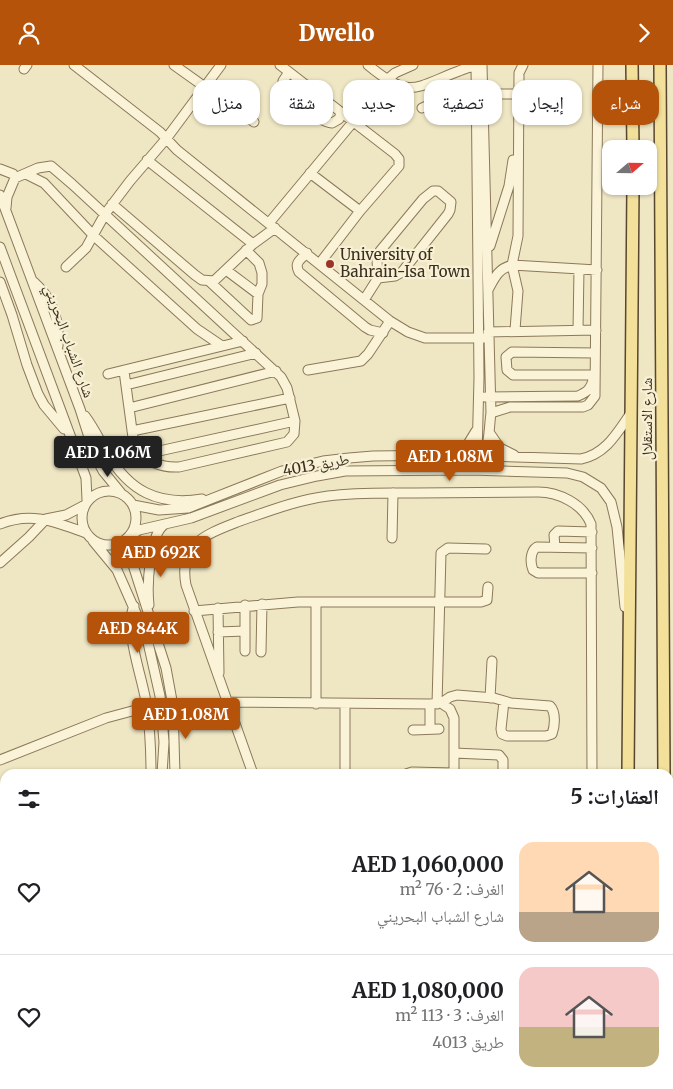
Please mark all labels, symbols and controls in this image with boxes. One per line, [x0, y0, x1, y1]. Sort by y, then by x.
icon: person [15, 19, 43, 47]
text: Dwello [299, 19, 374, 47]
icon: forward [630, 19, 658, 47]
chip: منزل [193, 80, 260, 125]
chip: شقة [270, 80, 333, 125]
chip: جديد [343, 80, 414, 125]
chip: تصفية [424, 80, 502, 125]
chip: إيجار [512, 80, 582, 125]
chip: شراء [592, 80, 659, 125]
north arrow [602, 140, 658, 195]
map controls [602, 140, 657, 195]
place label: University of Bahrain-Isa Town [340, 245, 470, 281]
marker: University of Bahrain-Isa Town [324, 258, 336, 270]
street label: شارع الشباب البحريني [38, 282, 99, 401]
street label: شارع الاستقلال [637, 378, 657, 460]
pin: AED 1.06M [51, 435, 165, 478]
pin: AED 1.08M [393, 439, 507, 482]
text: AED 1.06M [65, 442, 151, 462]
text: AED 1.08M [407, 446, 493, 466]
street label: طريق 4013 [281, 449, 351, 481]
pin: AED 692K [109, 535, 213, 578]
text: AED 692K [122, 542, 200, 562]
pin: AED 844K [86, 611, 190, 654]
text: AED 844K [98, 618, 178, 638]
pin: AED 1.08M [129, 697, 243, 740]
text: AED 1.08M [143, 704, 229, 724]
text: العقارات: 5 [570, 783, 659, 810]
icon: filters [15, 785, 43, 813]
text: AED 1,060,000 [352, 851, 504, 878]
icon: home [559, 862, 619, 922]
icon: heart [15, 878, 43, 906]
text: الغرف: 2 · 76 m² [400, 879, 504, 899]
text: شارع الشباب البحريني [377, 906, 504, 926]
text: AED 1,080,000 [352, 977, 504, 1004]
icon: home [559, 987, 619, 1047]
icon: heart [15, 1003, 43, 1031]
text: الغرف: 3 · 113 m² [395, 1005, 504, 1025]
text: طريق 4013 [432, 1032, 504, 1052]

